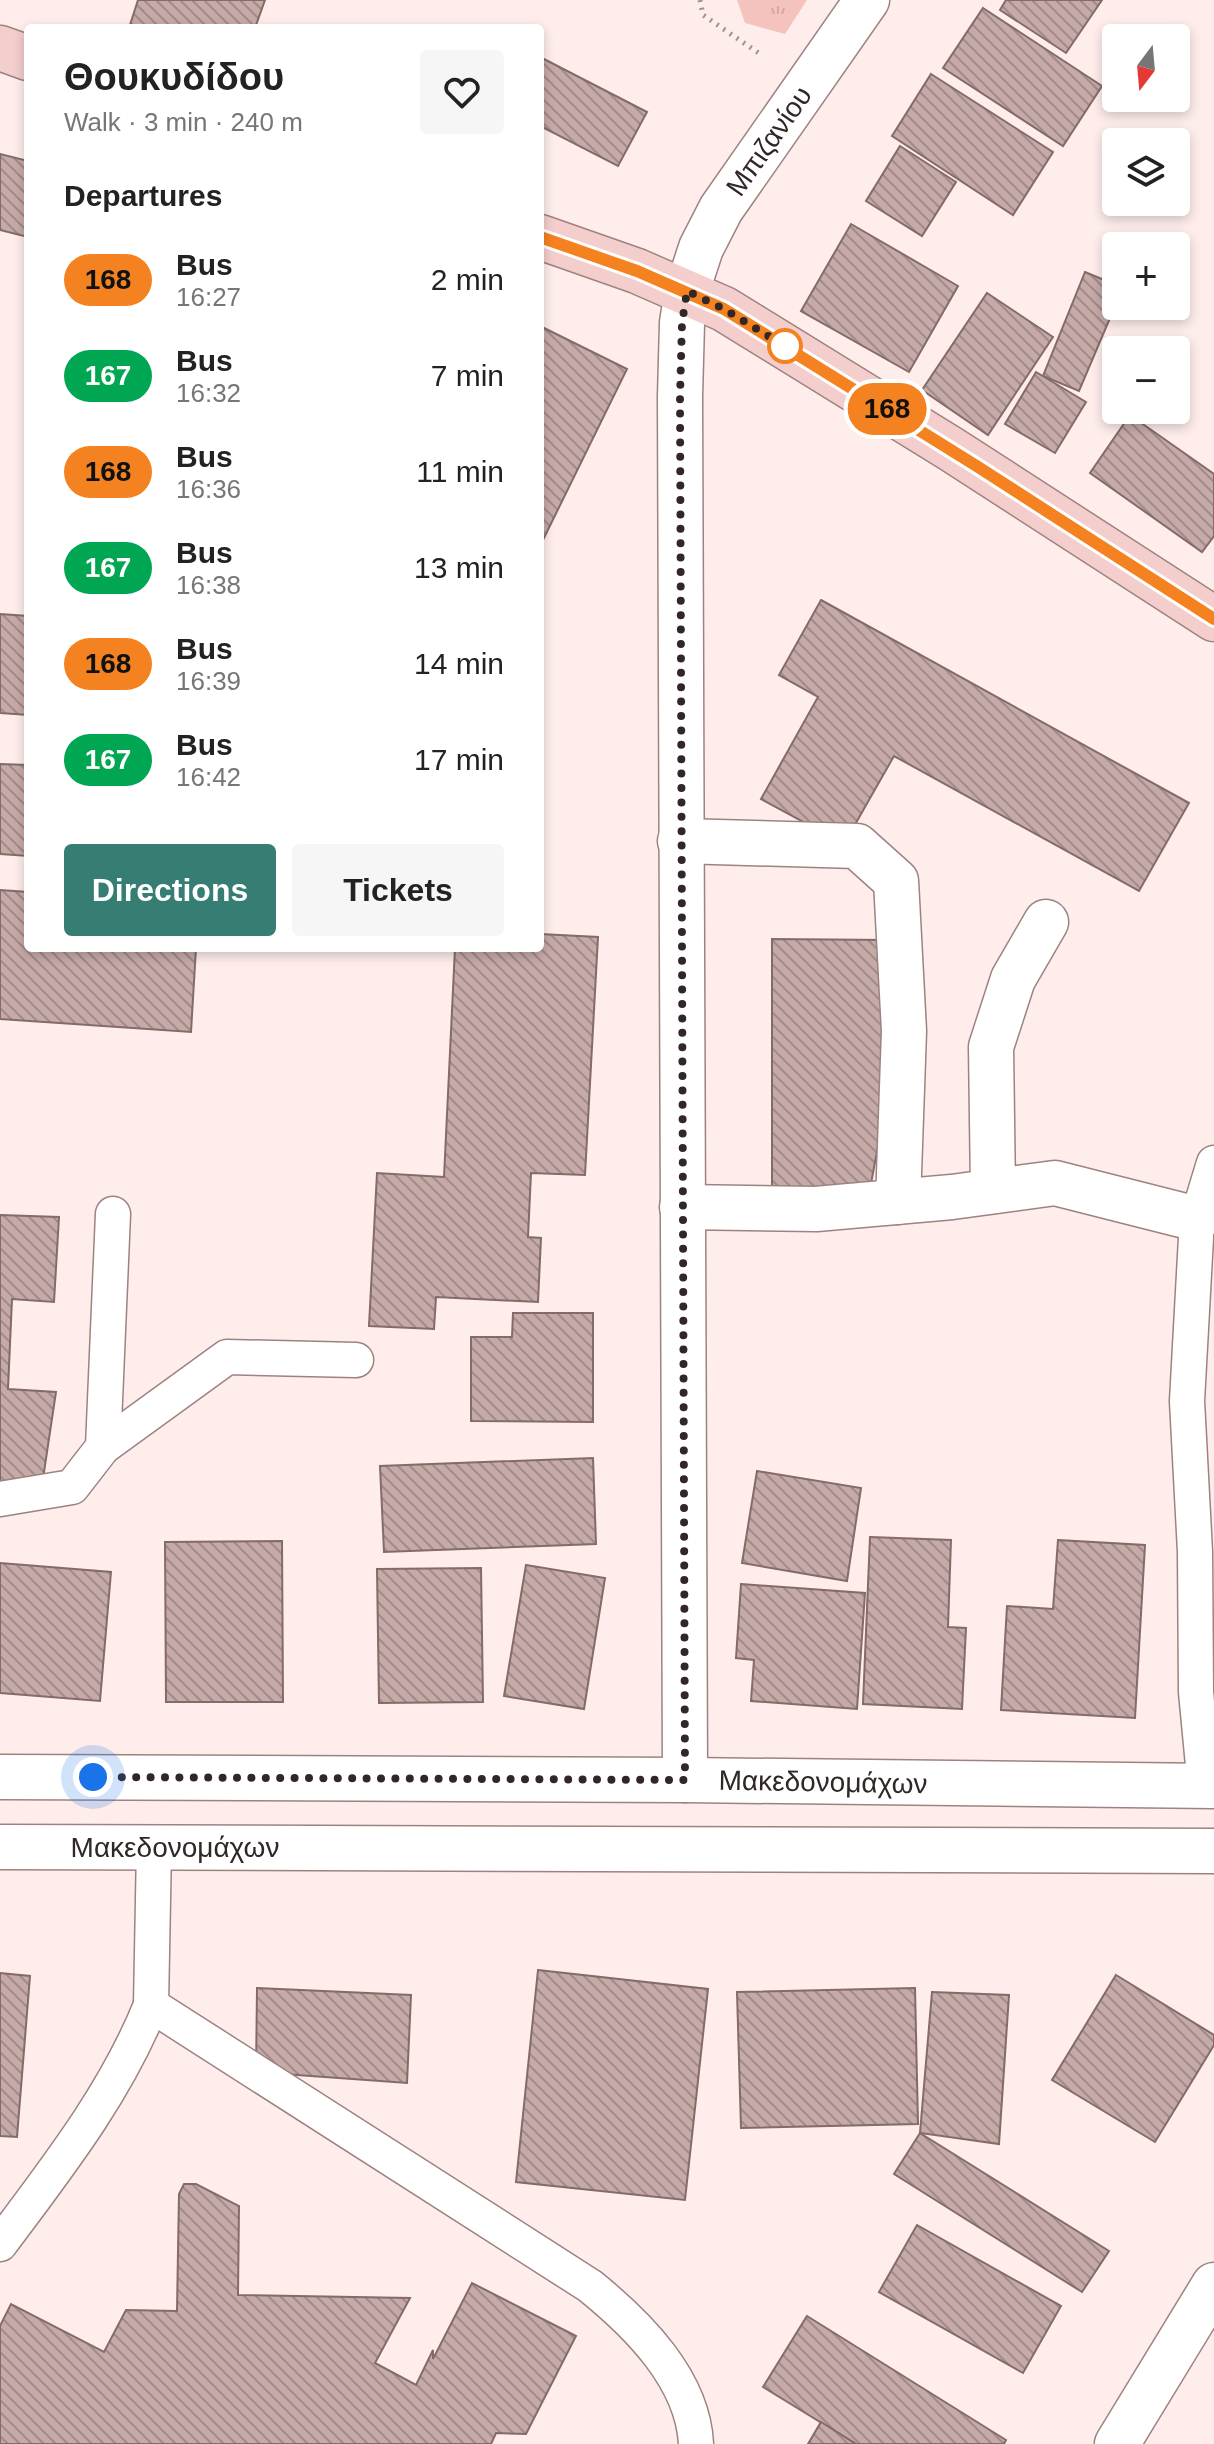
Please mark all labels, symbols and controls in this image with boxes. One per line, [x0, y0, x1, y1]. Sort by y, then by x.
north arrow [1102, 24, 1190, 112]
map controls [1102, 24, 1190, 424]
button: heart [420, 50, 504, 134]
text: Θουκυδίδου [64, 56, 284, 98]
street label: Μπιζανίου [720, 80, 818, 202]
text: Walk · 3 min · 240 m [64, 107, 303, 137]
button: layers [1102, 128, 1190, 216]
text: Departures [64, 179, 222, 212]
button: + [1102, 232, 1190, 320]
text: Bus [176, 248, 233, 281]
text: 2 min [431, 263, 504, 296]
text: 168 [85, 264, 131, 295]
text: 16:27 [176, 282, 241, 312]
unlabelled marker [768, 329, 802, 363]
button: − [1102, 336, 1190, 424]
text: Bus [176, 344, 233, 377]
text: 7 min [431, 359, 504, 392]
text: 167 [85, 360, 131, 391]
text: 16:32 [176, 378, 241, 408]
line badge: 168 [841, 383, 933, 435]
text: 168 [864, 393, 910, 424]
text: Bus [176, 440, 233, 473]
text: 11 min [416, 455, 504, 488]
text: 168 [85, 456, 131, 487]
text: 16:36 [176, 474, 241, 504]
text: Bus [176, 536, 233, 569]
text: 13 min [414, 551, 504, 584]
text: 167 [85, 552, 131, 583]
text: 16:38 [176, 570, 241, 600]
text: Bus [176, 632, 233, 665]
text: 14 min [414, 647, 504, 680]
text: 168 [85, 648, 131, 679]
text: 16:39 [176, 666, 241, 696]
text: Bus [176, 728, 233, 761]
text: 17 min [414, 743, 504, 776]
text: 167 [85, 744, 131, 775]
text: 16:42 [176, 762, 241, 792]
button: Directions [64, 844, 276, 936]
button: Tickets [292, 844, 504, 936]
your location [73, 1757, 113, 1797]
street label: Μακεδονομάχων [718, 1765, 928, 1799]
street label: Μακεδονομάχων [71, 1832, 279, 1863]

